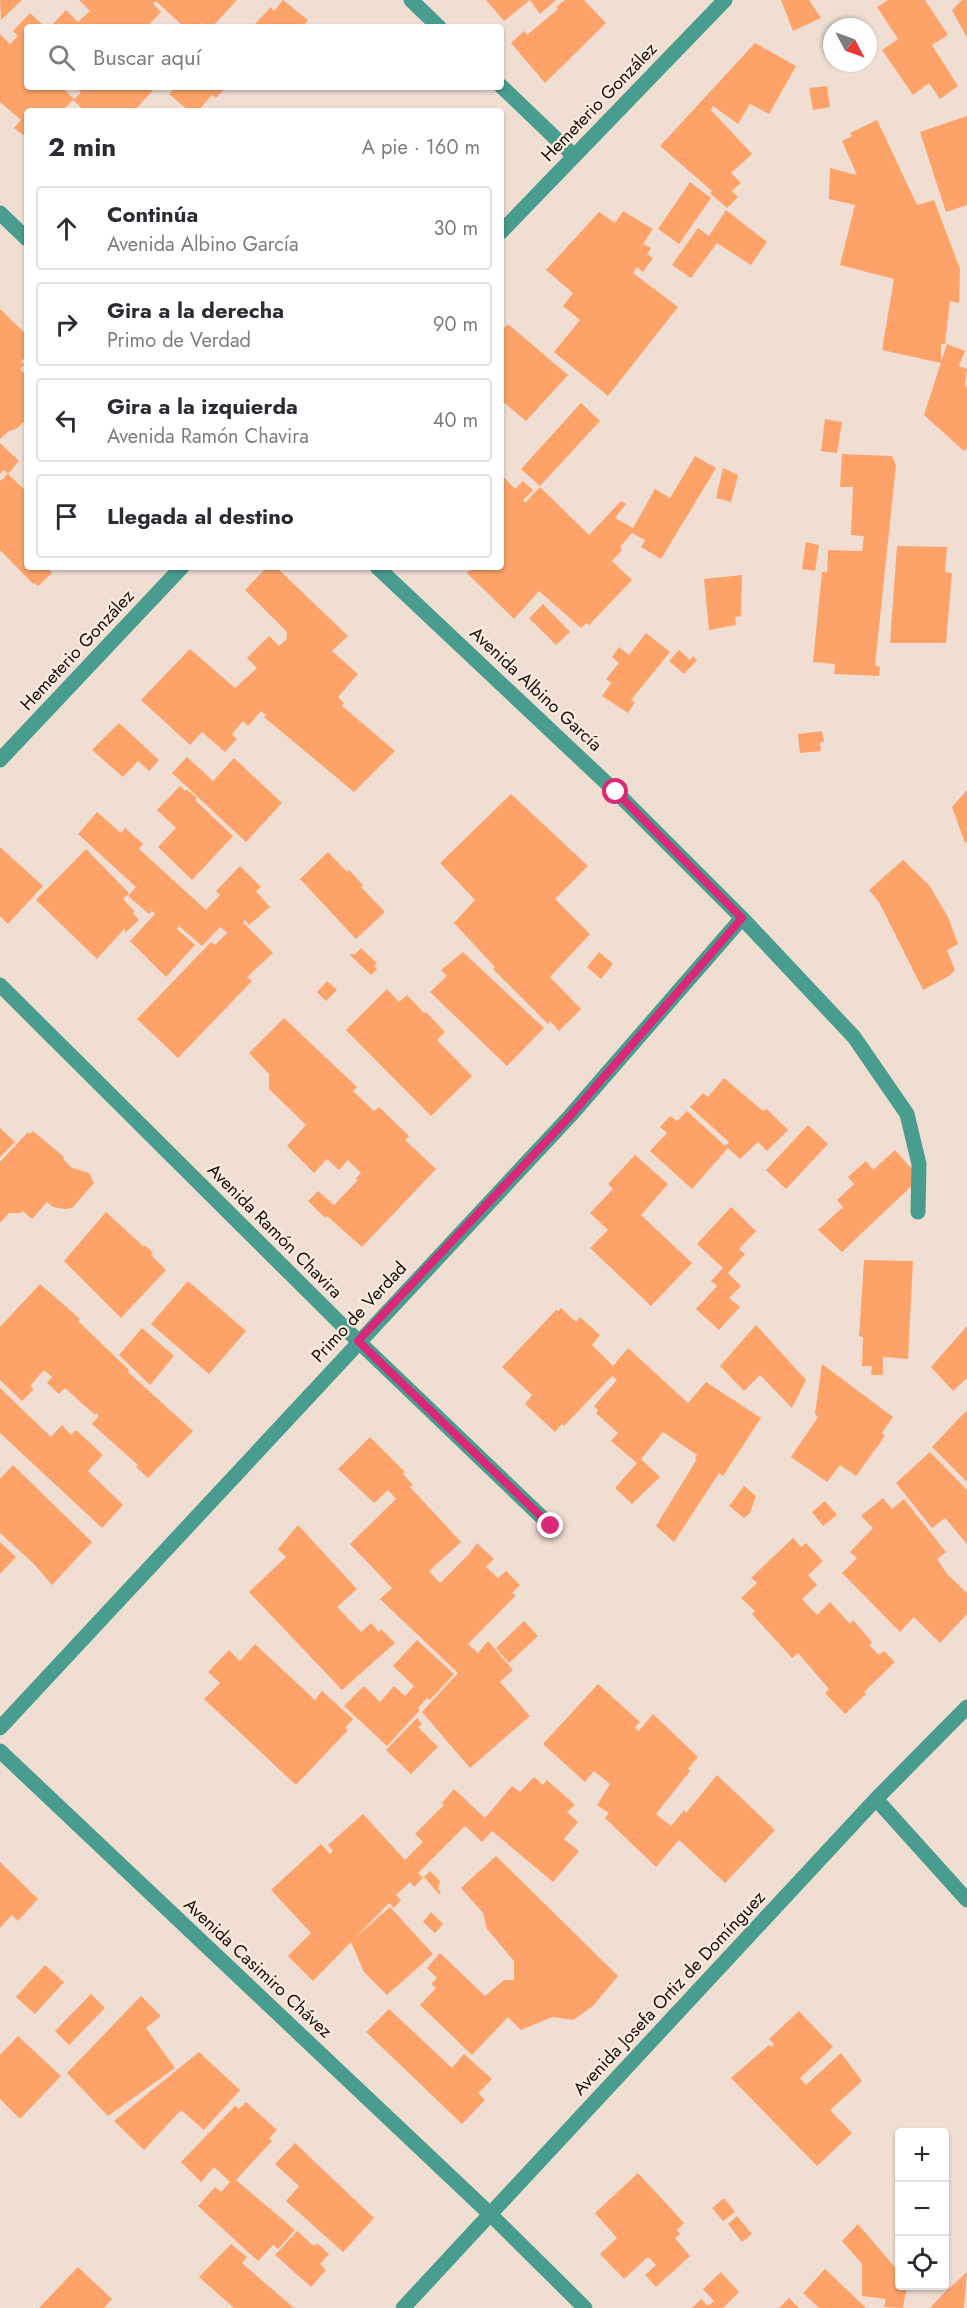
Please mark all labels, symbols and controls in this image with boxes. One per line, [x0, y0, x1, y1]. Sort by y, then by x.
north arrow [823, 18, 877, 72]
search box [24, 24, 504, 90]
street label: Hemeterio González [535, 36, 663, 167]
icon: search [45, 41, 78, 74]
text: Buscar aquí [93, 41, 201, 73]
text: 2 min [48, 128, 116, 166]
text: A pie · 160 m [362, 133, 480, 162]
text: Continúa [107, 198, 198, 230]
icon: ahead [50, 212, 83, 245]
text: 30 m [433, 214, 478, 243]
text: Avenida Albino García [107, 230, 299, 259]
text: Gira a la derecha [107, 294, 284, 326]
icon: right [50, 308, 83, 341]
text: 90 m [433, 310, 478, 339]
text: Primo de Verdad [107, 326, 251, 355]
text: Gira a la izquierda [107, 390, 298, 422]
icon: left [50, 404, 83, 437]
text: 40 m [433, 406, 478, 435]
text: Avenida Ramón Chavira [107, 422, 309, 451]
icon: arrive [50, 500, 83, 533]
text: Llegada al destino [107, 500, 294, 532]
street label: Hemeterio González [14, 583, 140, 716]
street label: Avenida Albino García [464, 621, 608, 757]
route start [602, 778, 628, 804]
street label: Avenida Ramón Chavira [202, 1158, 348, 1304]
street label: Primo de Verdad [305, 1256, 413, 1368]
route end [537, 1512, 563, 1538]
street label: Avenida Josefa Ortiz de Domínguez [567, 1884, 772, 2101]
street label: Avenida Casimiro Chávez [178, 1892, 339, 2044]
map controls [895, 2128, 949, 2290]
button: + [895, 2128, 949, 2182]
button: − [895, 2182, 949, 2236]
button: locate [895, 2236, 949, 2290]

